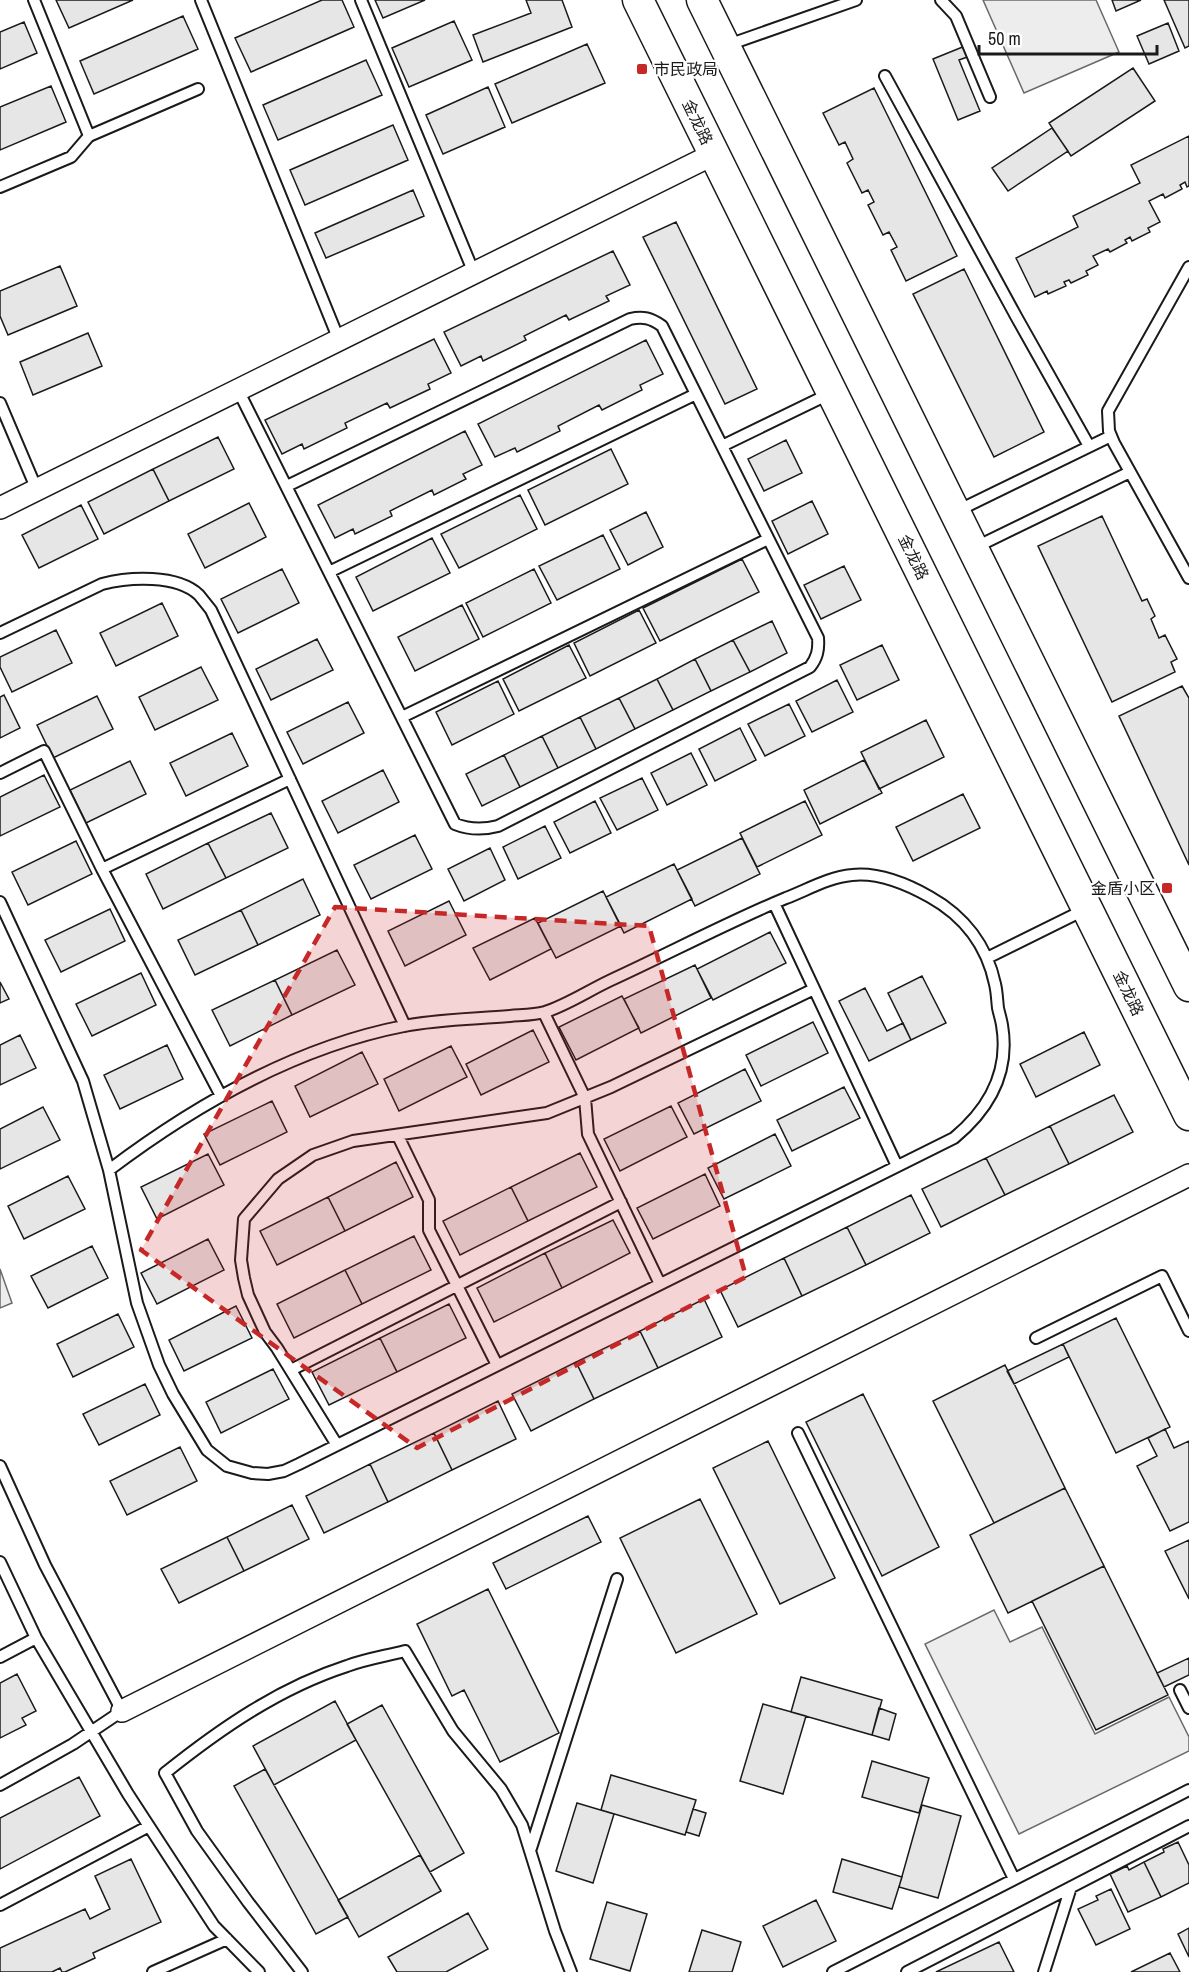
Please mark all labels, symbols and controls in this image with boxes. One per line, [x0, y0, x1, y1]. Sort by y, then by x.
scale bar [979, 18, 1158, 56]
text: 50 m [988, 26, 1021, 51]
place label: 市民政局 [654, 58, 718, 80]
marker: 市民政局 [635, 62, 649, 76]
street label: 金龙路 [678, 96, 718, 148]
street label: 金龙路 [894, 531, 934, 583]
place label: 金盾小区 [1091, 877, 1155, 899]
marker: 金盾小区 [1160, 881, 1174, 895]
street label: 金龙路 [1109, 967, 1149, 1019]

